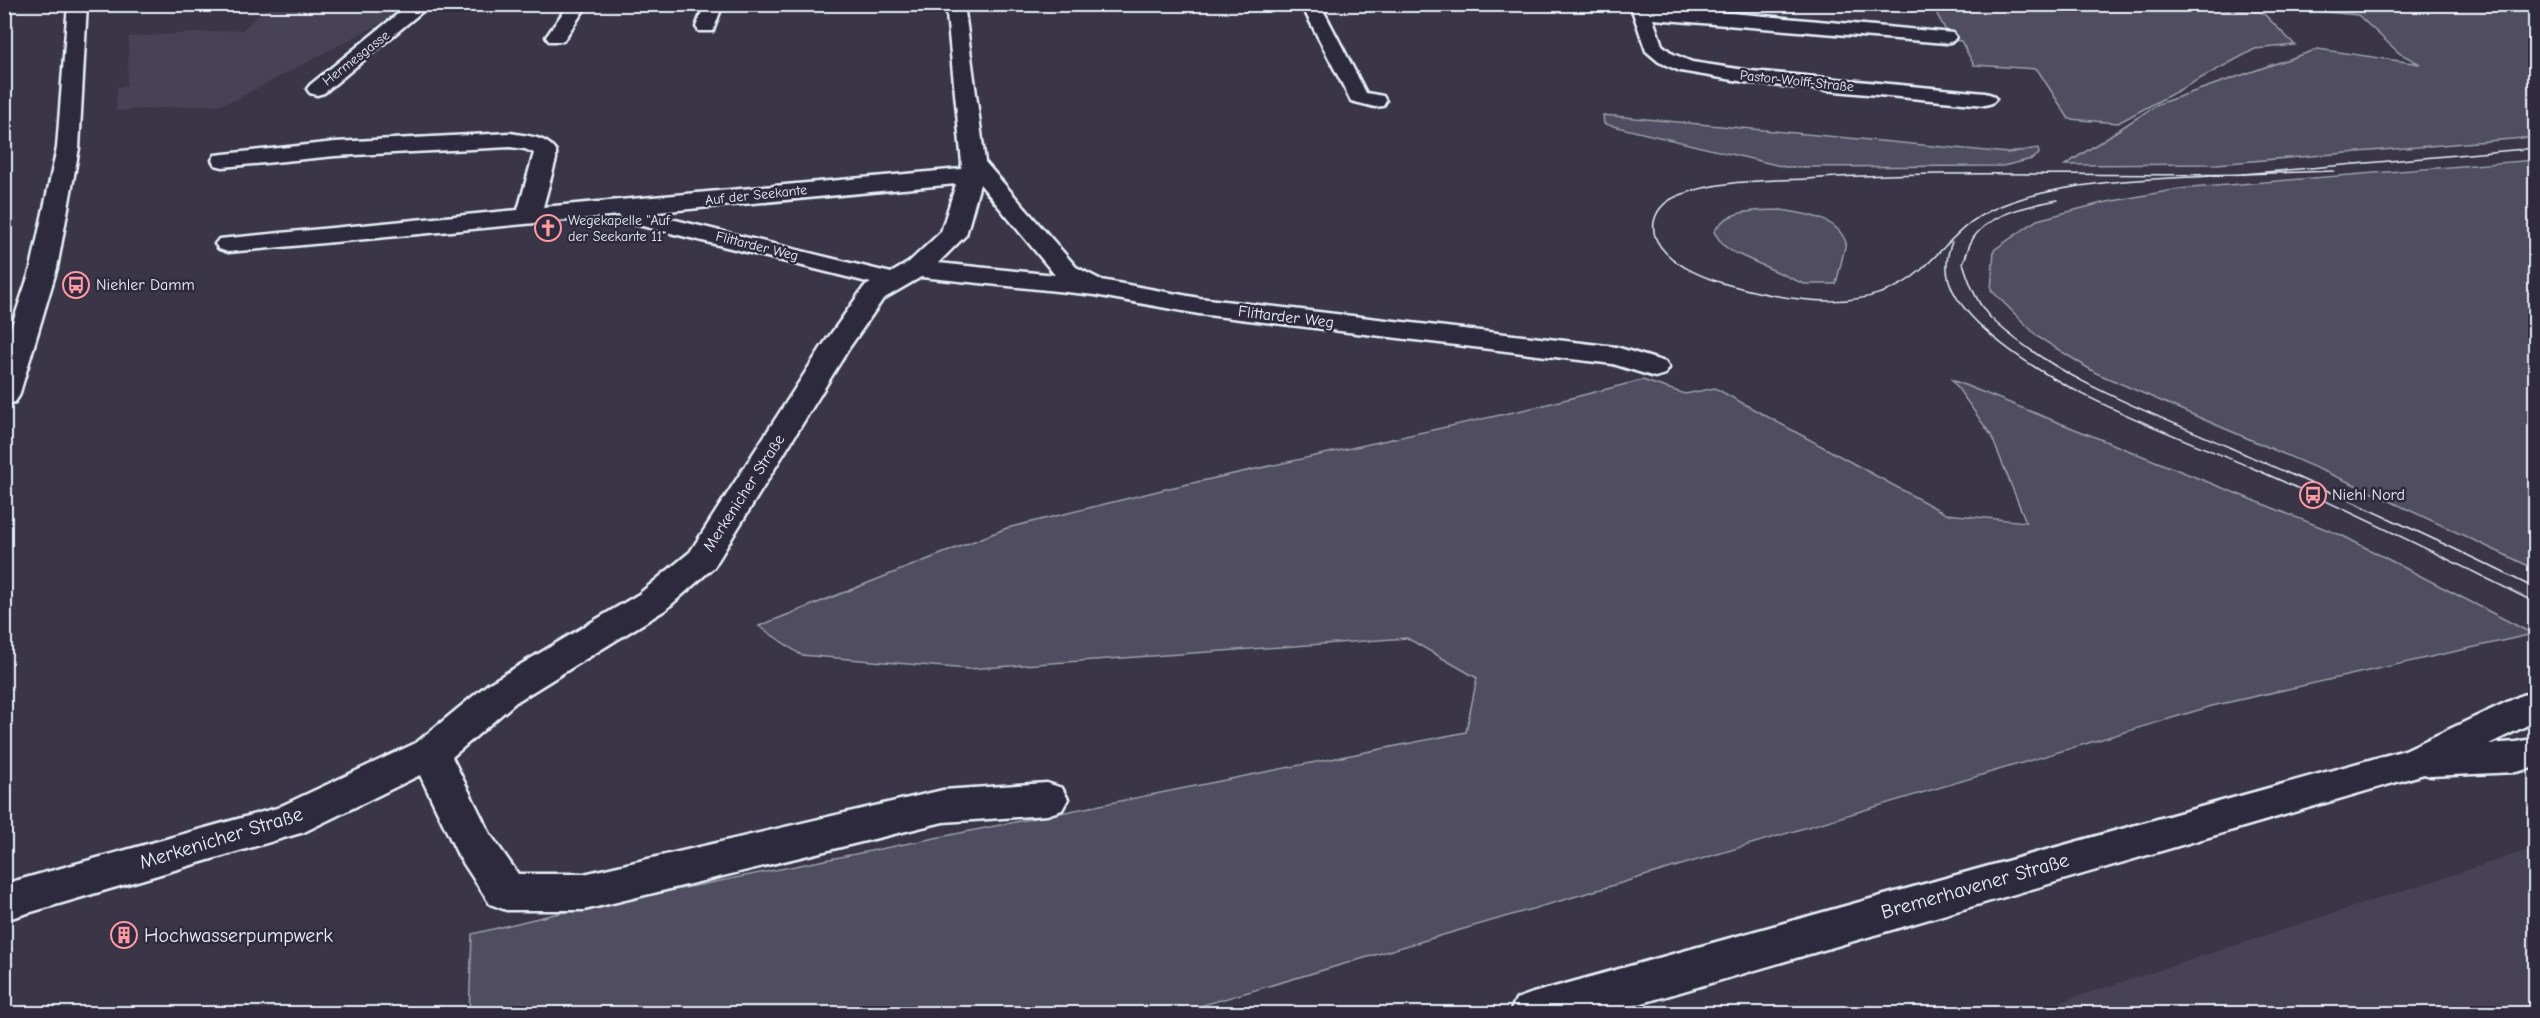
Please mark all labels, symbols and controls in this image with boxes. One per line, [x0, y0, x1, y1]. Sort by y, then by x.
street label: Hermesgasse [319, 27, 393, 89]
street label: Pastor-Wolff-Straße [1739, 67, 1855, 95]
street label: Auf der Seekante [704, 181, 808, 209]
place label: Wegekapelle "Auf der Seekante 11" [568, 212, 671, 245]
church icon: Wegekapelle "Auf der Seekante 11" [533, 213, 563, 243]
street label: Flittarder Weg [714, 228, 800, 264]
bus stop icon: Niehler Damm [61, 270, 91, 300]
place label: Niehler Damm [96, 276, 195, 294]
street label: Flittarder Weg [1237, 302, 1335, 332]
street label: Merkenicher Straße [699, 431, 789, 555]
bus stop icon: Niehl Nord [2298, 480, 2328, 510]
place label: Niehl Nord [2332, 486, 2405, 504]
street label: Merkenicher Straße [136, 802, 306, 874]
street label: Bremerhavener Straße [1878, 848, 2072, 924]
building icon: Hochwasserpumpwerk [109, 920, 139, 950]
place label: Hochwasserpumpwerk [144, 924, 333, 947]

